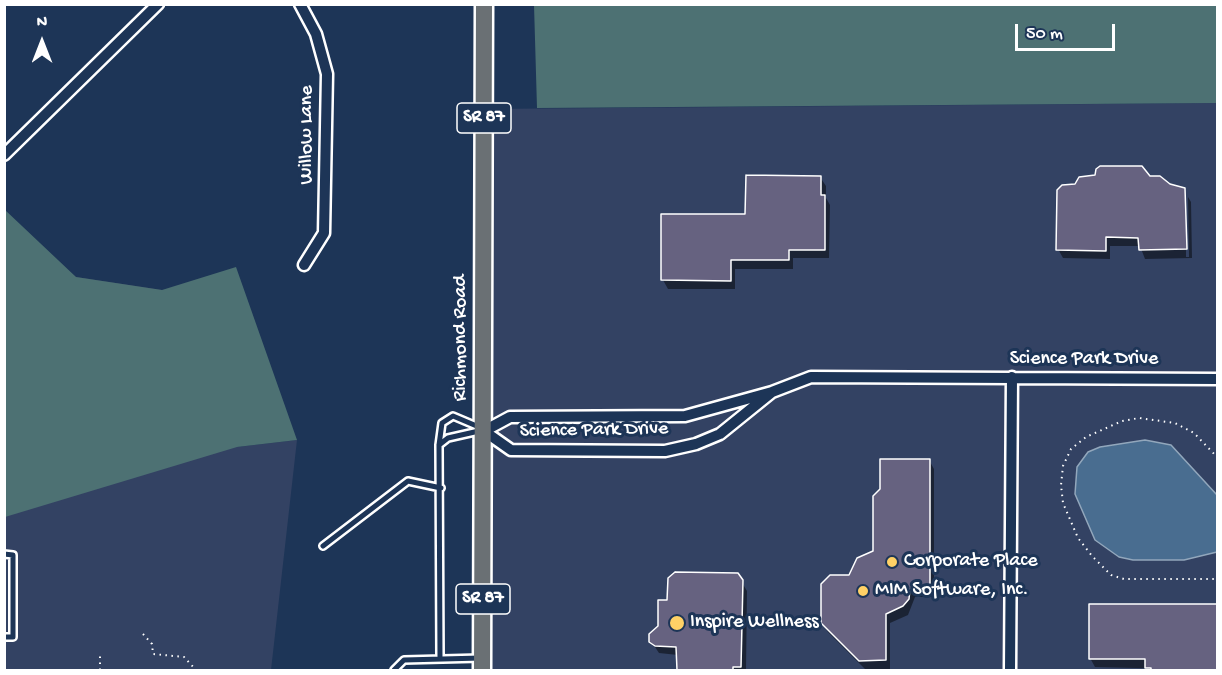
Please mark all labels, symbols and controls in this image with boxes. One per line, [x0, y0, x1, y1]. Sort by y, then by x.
north arrow [12, 12, 72, 72]
scale bar [1018, 12, 1118, 50]
text: N [37, 14, 47, 33]
text: 50 m [1026, 24, 1063, 45]
street label: Willow Lane [296, 85, 320, 185]
road number: SR 87 [457, 103, 511, 133]
street label: Richmond Road [450, 275, 474, 401]
street label: Science Park Drive [1010, 348, 1158, 372]
street label: Science Park Drive [520, 418, 668, 444]
place label: Corporate Place [904, 550, 1038, 574]
marker: Corporate Place [885, 555, 899, 569]
place label: MIM Software, Inc. [875, 579, 1029, 603]
road number: SR 87 [456, 584, 510, 614]
marker: MIM Software, Inc. [856, 584, 870, 598]
place label: Inspire Wellness [690, 611, 819, 635]
marker: Inspire Wellness [668, 614, 686, 632]

